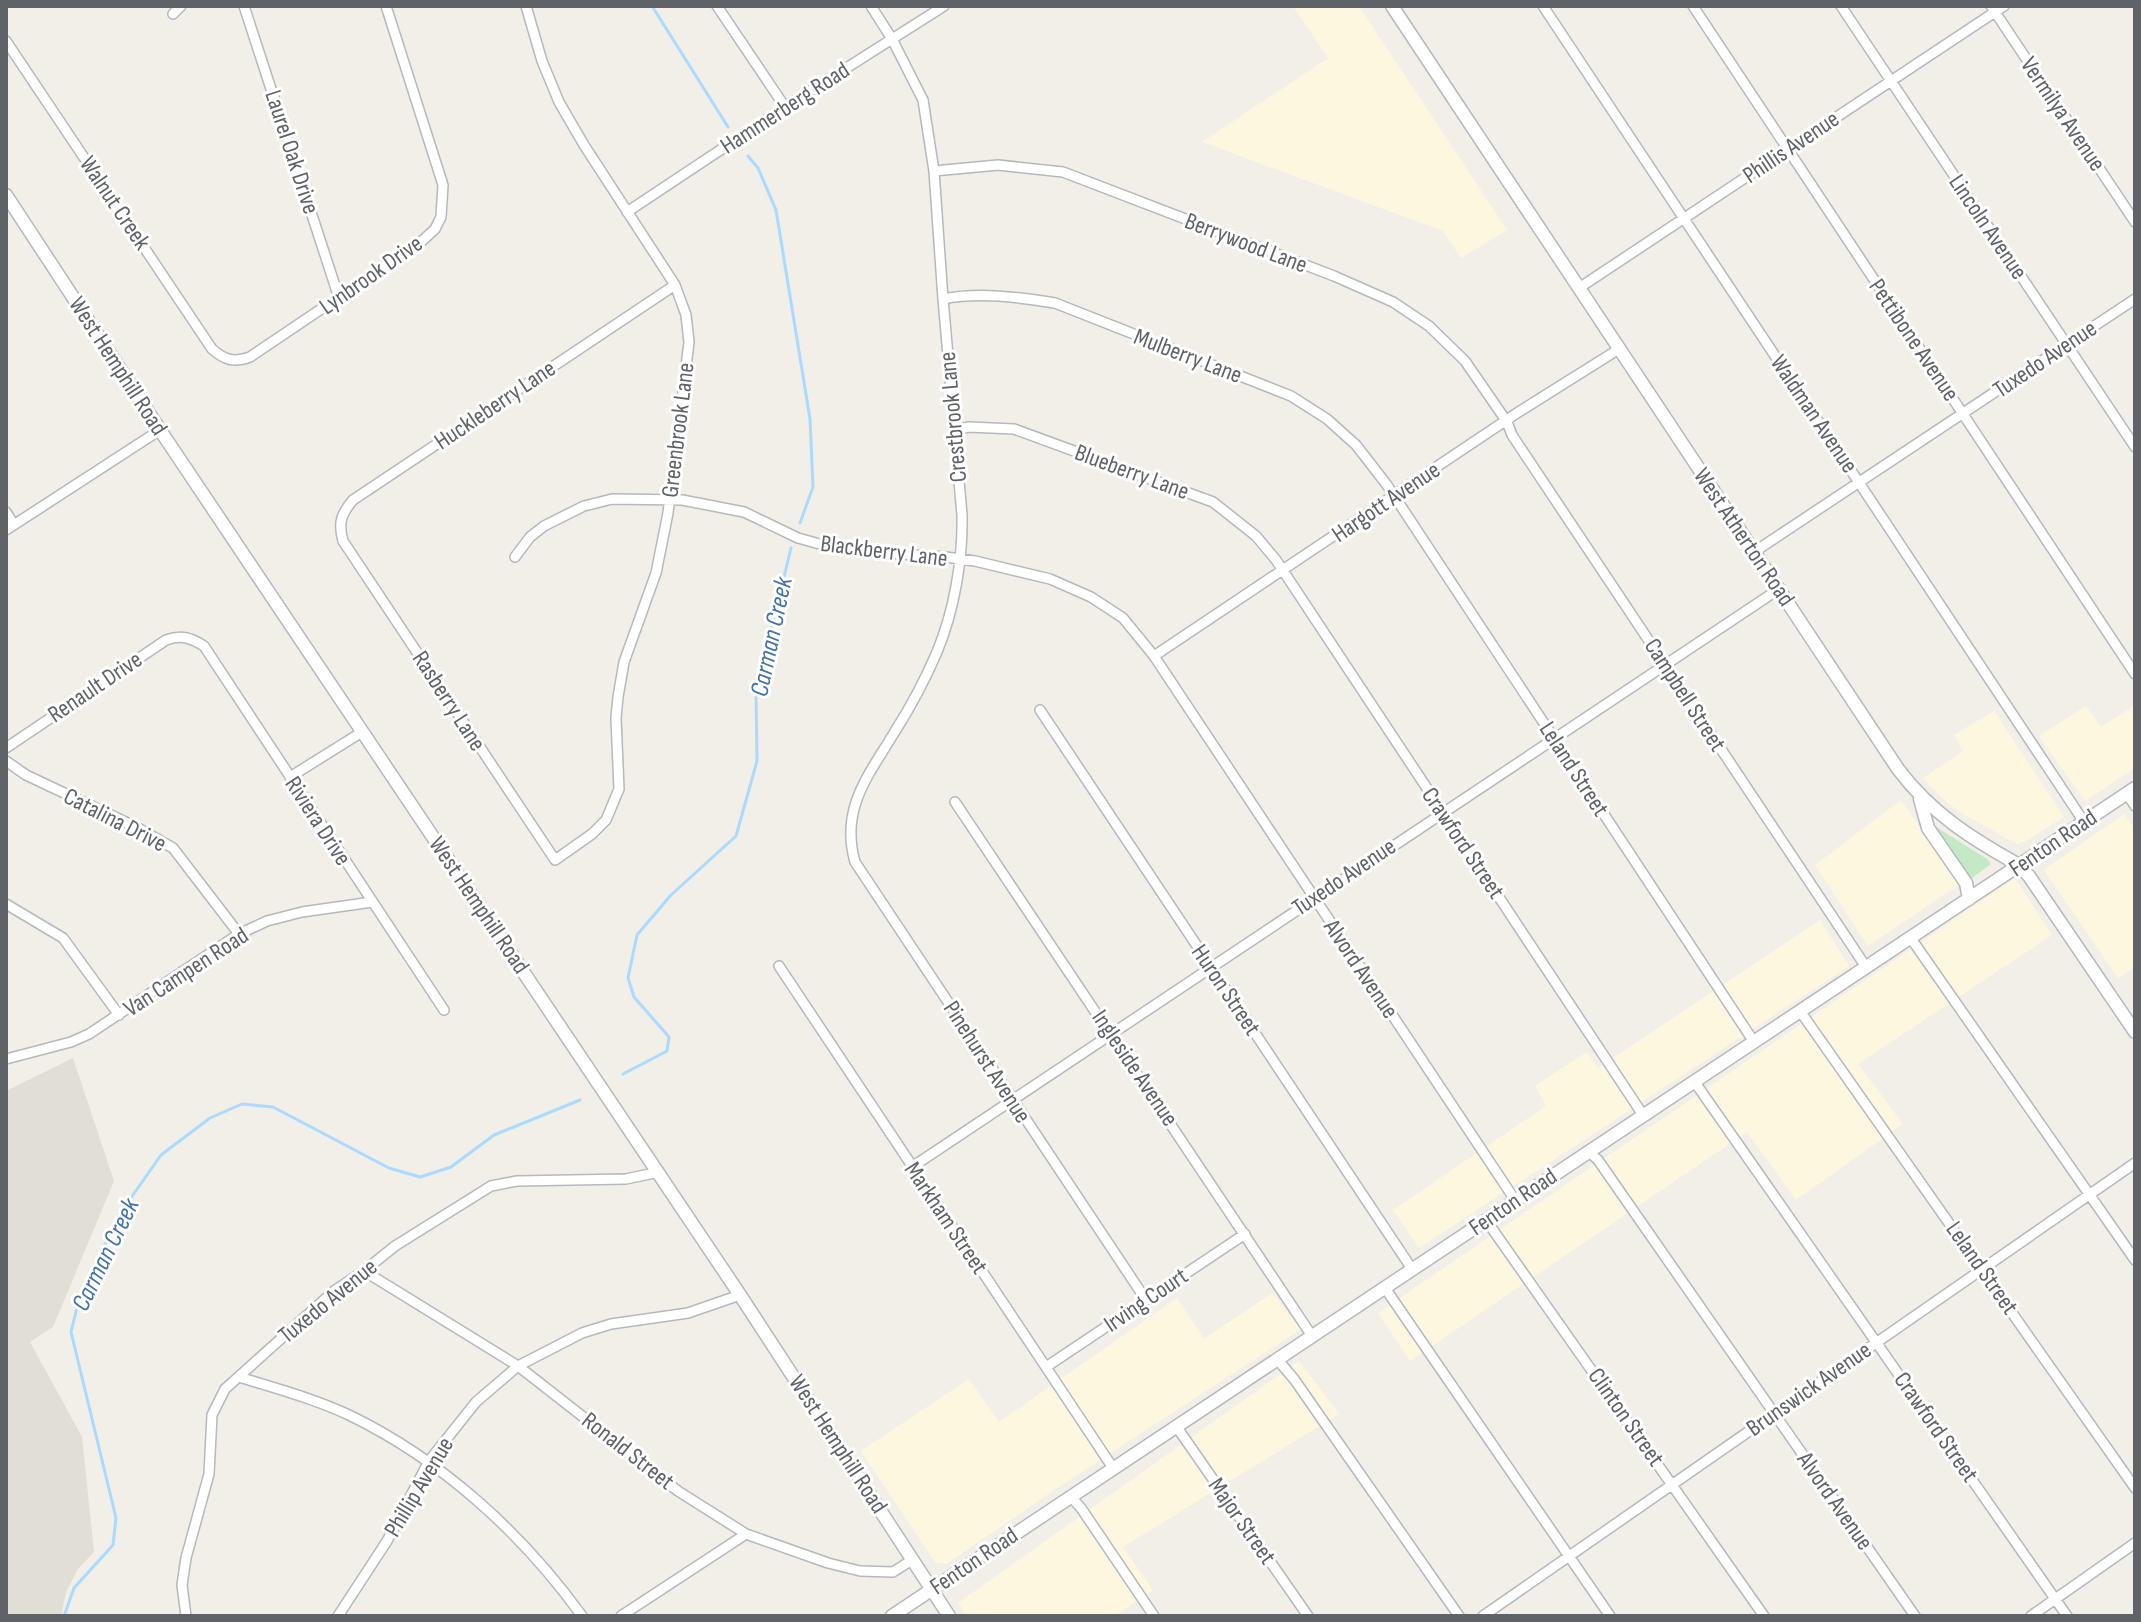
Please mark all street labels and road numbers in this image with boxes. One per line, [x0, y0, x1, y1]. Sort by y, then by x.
street label: Vermilya Avenue [2014, 51, 2112, 177]
street label: Hammerberg Road [715, 56, 855, 160]
street label: Laurel Oak Drive [258, 86, 326, 218]
street label: Phillis Avenue [1737, 104, 1845, 190]
street label: Walnut Creek [73, 151, 157, 255]
street label: Lincoln Avenue [1942, 169, 2034, 285]
street label: Berrywood Lane [1181, 206, 1311, 280]
street label: Lynbrook Drive [314, 229, 428, 321]
street label: Pettibone Avenue [1863, 273, 1965, 407]
street label: West Hemphill Road [62, 291, 174, 441]
street label: Tuxedo Avenue [1988, 314, 2102, 404]
street label: Mulberry Lane [1130, 322, 1246, 390]
street label: Waldman Avenue [1764, 349, 1864, 479]
street label: Crestbrook Lane [933, 350, 973, 484]
street label: Huckleberry Lane [429, 354, 561, 456]
street label: Greenbrook Lane [655, 361, 701, 499]
street label: Blueberry Lane [1071, 438, 1193, 506]
street label: Hargott Avenue [1326, 455, 1446, 549]
street label: West Atherton Road [1687, 462, 1801, 612]
street label: Blackberry Lane [819, 529, 949, 573]
street label: Campbell Street [1638, 633, 1732, 757]
street label: Renault Drive [42, 645, 148, 729]
street label: Rasberry Lane [406, 646, 492, 756]
street label: Leland Street [1533, 716, 1615, 822]
street label: Riviera Drive [278, 771, 358, 871]
street label: Catalina Drive [59, 782, 171, 858]
street label: Crawford Street [1415, 782, 1511, 904]
street label: Fenton Road [2003, 803, 2103, 883]
street label: West Hemphill Road [422, 831, 536, 979]
street label: Tuxedo Avenue [1287, 832, 1401, 922]
street label: Alvord Avenue [1317, 913, 1405, 1024]
street label: Van Campen Road [118, 921, 254, 1023]
street label: Huron Street [1185, 939, 1267, 1041]
street label: Pinehurst Avenue [937, 995, 1037, 1129]
street label: Ingleside Avenue [1085, 1004, 1185, 1132]
street label: Markham Street [898, 1156, 994, 1280]
street label: Fenton Road [1463, 1162, 1563, 1242]
street label: Leland Street [1940, 1216, 2024, 1320]
street label: Tuxedo Avenue [273, 1252, 383, 1350]
street label: Irving Court [1098, 1261, 1194, 1339]
street label: Brunswick Avenue [1741, 1335, 1877, 1443]
street label: Clinton Street [1582, 1362, 1670, 1472]
street label: Crawford Street [1887, 1366, 1985, 1488]
street label: West Hemphill Road [782, 1369, 894, 1519]
street label: Ronald Street [576, 1406, 680, 1496]
street label: Phillip Avenue [378, 1432, 460, 1542]
street label: Alvord Avenue [1790, 1446, 1879, 1556]
street label: Major Street [1202, 1472, 1282, 1570]
street label: Fenton Road [924, 1521, 1024, 1601]

